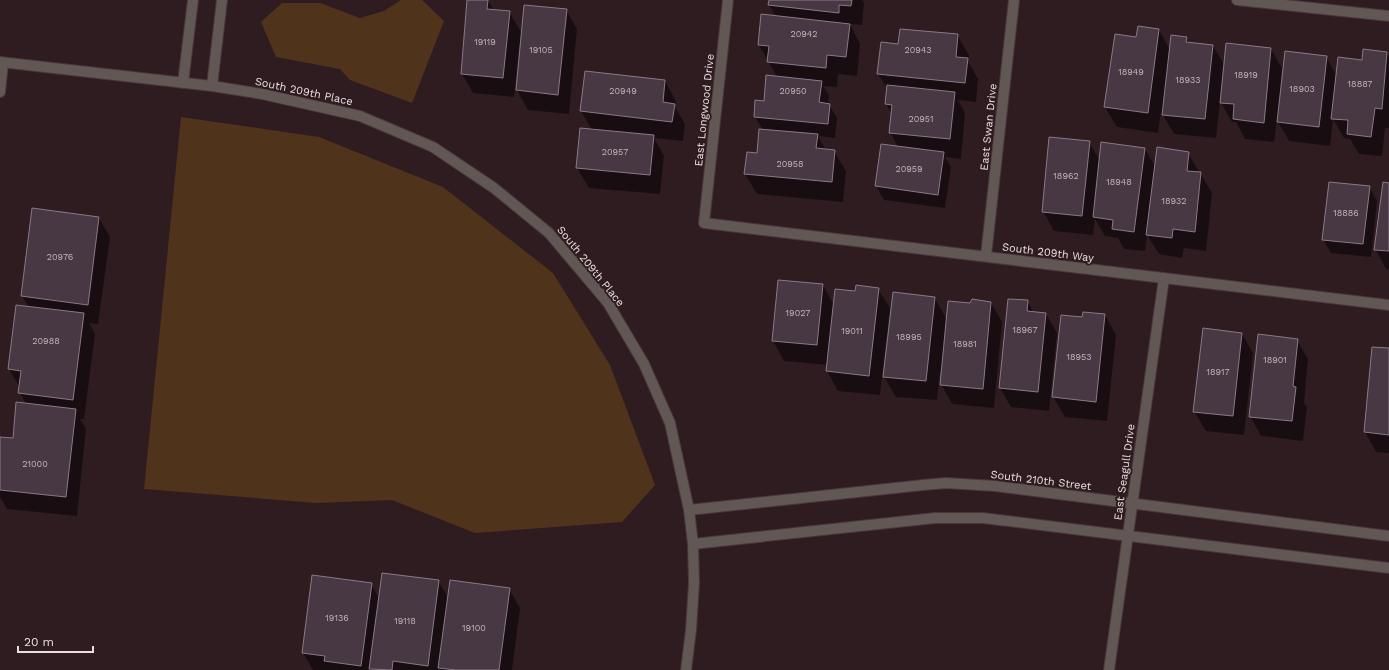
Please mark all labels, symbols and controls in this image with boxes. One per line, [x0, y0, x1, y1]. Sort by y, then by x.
house number: 20942 [790, 29, 818, 39]
house number: 19119 [474, 37, 496, 47]
house number: 19105 [529, 45, 553, 55]
house number: 20943 [904, 45, 932, 55]
street label: East Longwood Drive [692, 53, 717, 167]
house number: 18949 [1118, 67, 1144, 77]
house number: 18919 [1234, 70, 1258, 80]
street label: South 209th Place [254, 75, 354, 108]
house number: 18933 [1176, 75, 1200, 85]
house number: 18887 [1348, 79, 1372, 89]
street label: East Swan Drive [977, 83, 1000, 171]
house number: 18903 [1289, 84, 1315, 94]
house number: 20949 [609, 86, 637, 96]
house number: 20950 [779, 86, 807, 96]
house number: 20951 [908, 114, 934, 124]
house number: 20957 [602, 147, 628, 157]
house number: 20958 [776, 159, 804, 169]
house number: 20959 [895, 164, 923, 174]
house number: 18962 [1053, 171, 1079, 181]
house number: 18948 [1106, 177, 1132, 187]
house number: 18932 [1162, 196, 1186, 206]
house number: 18886 [1333, 208, 1359, 218]
street label: South 209th Place [554, 224, 627, 309]
street label: South 209th Way [1001, 240, 1095, 265]
house number: 20976 [47, 252, 73, 262]
house number: 19027 [786, 308, 810, 318]
house number: 18967 [1012, 325, 1038, 335]
house number: 19011 [841, 326, 863, 336]
house number: 18995 [896, 332, 922, 342]
house number: 20988 [32, 336, 60, 346]
house number: 18981 [953, 339, 977, 349]
house number: 18953 [1066, 352, 1092, 362]
house number: 18901 [1263, 355, 1287, 365]
house number: 18917 [1206, 367, 1230, 377]
street label: East Seagull Drive [1111, 423, 1138, 521]
house number: 21000 [22, 459, 48, 469]
street label: South 210th Street [990, 468, 1092, 493]
house number: 19136 [325, 613, 349, 623]
house number: 19118 [394, 616, 416, 626]
house number: 19100 [462, 623, 486, 633]
scale bar [18, 628, 93, 654]
text: 20 m [24, 635, 54, 649]

